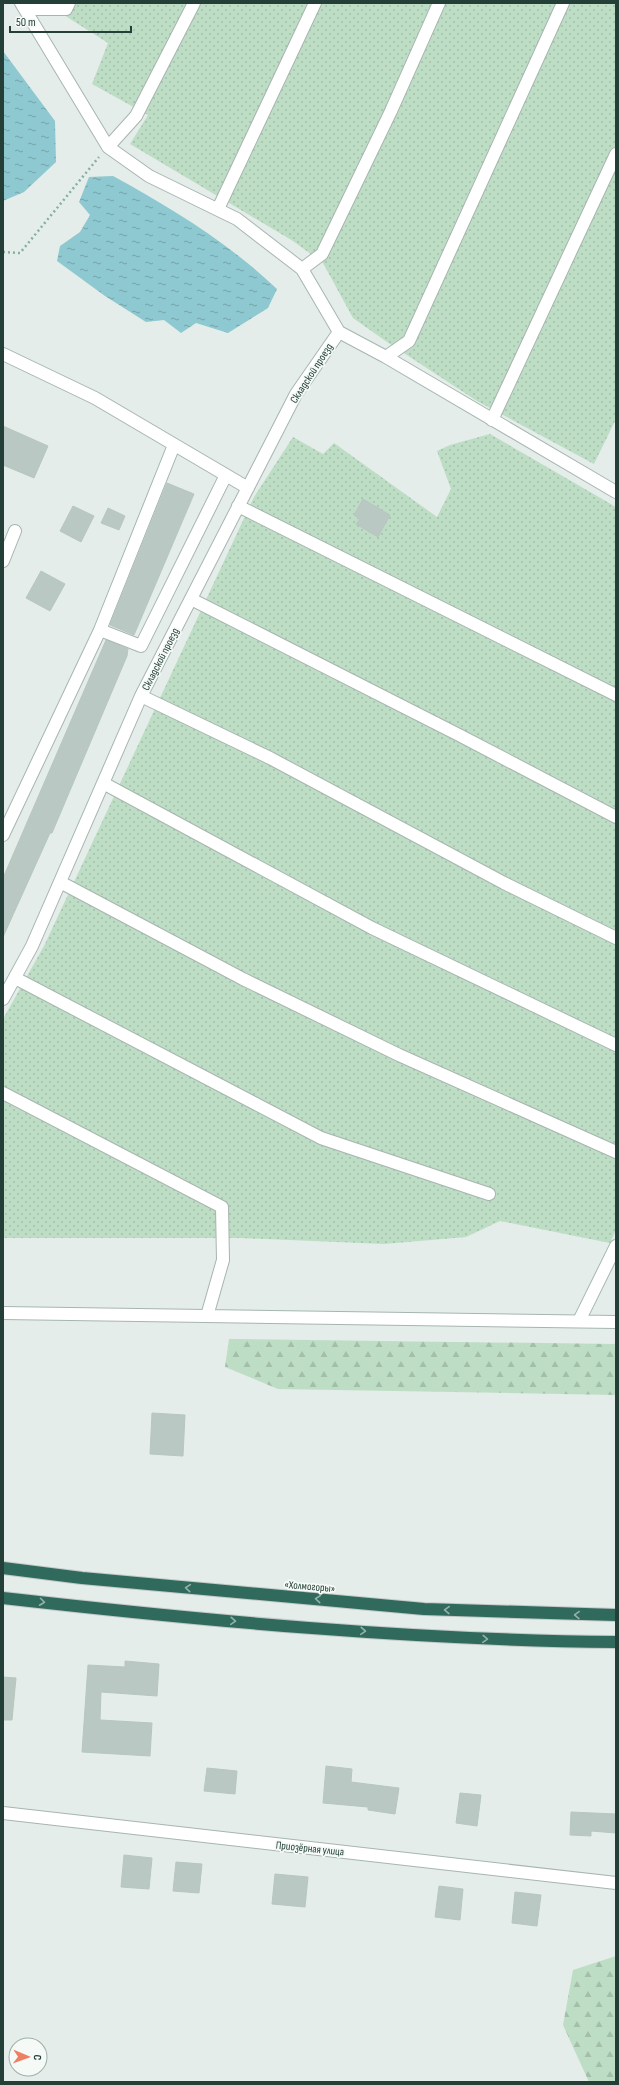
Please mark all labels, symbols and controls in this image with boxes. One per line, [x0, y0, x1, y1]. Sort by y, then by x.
scale bar [10, 8, 131, 34]
text: 50 m [16, 15, 36, 30]
street label: Складской проезд [287, 341, 336, 406]
street label: Складской проезд [139, 626, 182, 693]
street label: «Холмогоры» [284, 1578, 336, 1595]
one-way arrow [185, 1583, 191, 1592]
one-way arrow [315, 1595, 321, 1604]
one-way arrow [39, 1597, 45, 1606]
one-way arrow [444, 1606, 450, 1614]
one-way arrow [574, 1611, 580, 1619]
one-way arrow [230, 1617, 236, 1626]
one-way arrow [360, 1627, 366, 1636]
one-way arrow [482, 1634, 488, 1643]
street label: Приозёрная улица [275, 1838, 345, 1859]
north arrow [8, 2037, 48, 2077]
text: С [31, 2054, 44, 2061]

